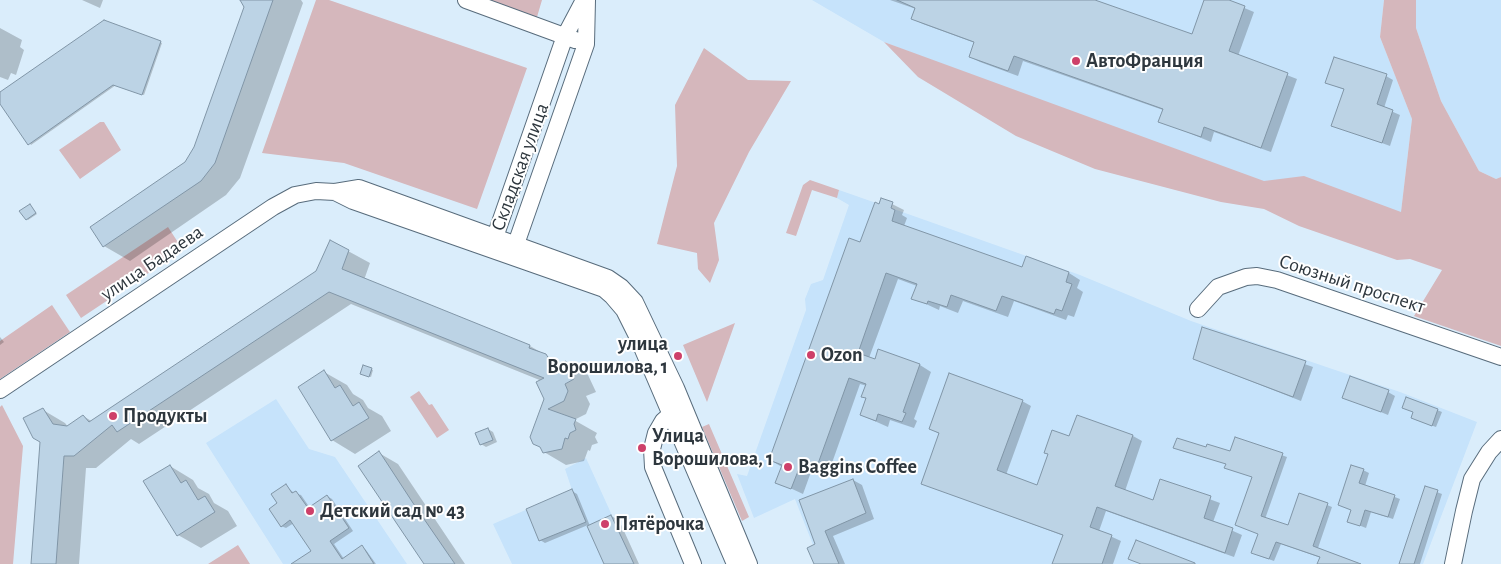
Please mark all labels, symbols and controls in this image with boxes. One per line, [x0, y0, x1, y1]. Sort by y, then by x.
place label: АвтоФранция [1086, 49, 1203, 73]
marker: АвтоФранция [1070, 55, 1082, 67]
street label: Складская улица [486, 100, 554, 234]
street label: улица Бадаева [96, 220, 208, 306]
street label: Союзный проспект [1276, 249, 1428, 319]
place label: улица Ворошилова, 1 [547, 332, 668, 379]
place label: Ozon [821, 343, 863, 367]
marker: Ozon [805, 349, 817, 361]
marker: улица Ворошилова, 1 [672, 350, 684, 362]
place label: Продукты [123, 404, 207, 428]
marker: Продукты [107, 410, 119, 422]
place label: Улица Ворошилова, 1 [652, 424, 773, 471]
marker: Улица Ворошилова, 1 [636, 442, 648, 454]
place label: Baggins Coffee [798, 455, 917, 479]
marker: Baggins Coffee [782, 461, 794, 473]
place label: Детский сад № 43 [320, 499, 465, 523]
marker: Детский сад № 43 [304, 505, 316, 517]
place label: Пятёрочка [615, 512, 704, 536]
marker: Пятёрочка [599, 518, 611, 530]

